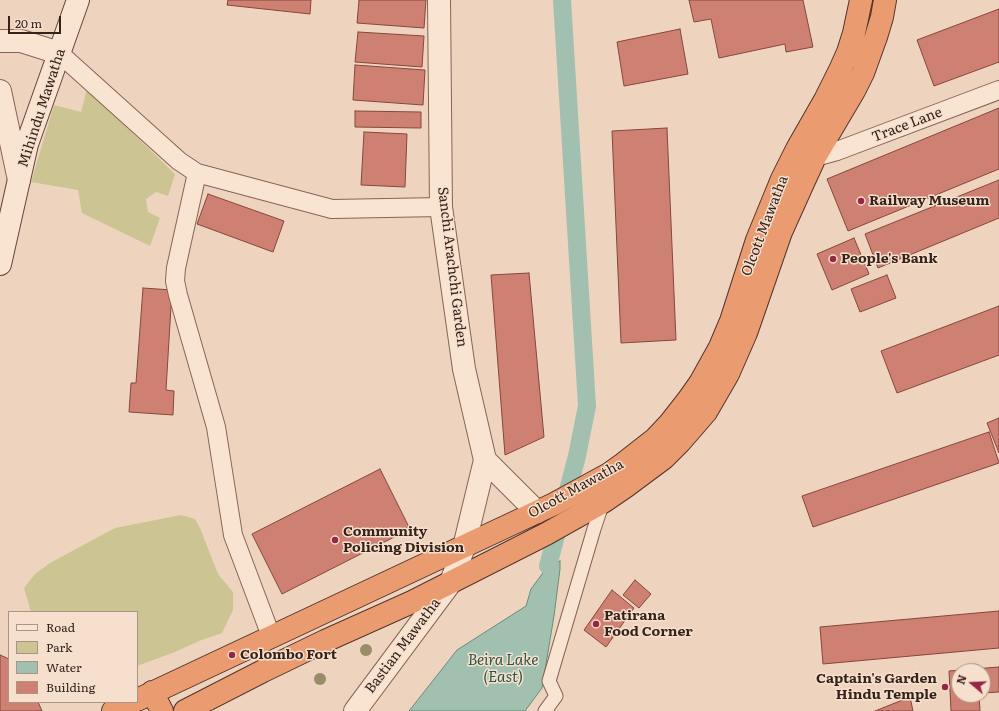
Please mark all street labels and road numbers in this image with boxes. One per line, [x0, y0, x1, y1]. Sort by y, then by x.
street label: Mihindu Mawatha [15, 46, 69, 170]
street label: Trace Lane [870, 104, 944, 146]
street label: Olcott Mawatha [738, 173, 792, 279]
street label: Sanchi Arachchi Garden [434, 186, 470, 348]
street label: Olcott Mawatha [525, 456, 627, 522]
street label: Bastian Mawatha [362, 595, 444, 697]

